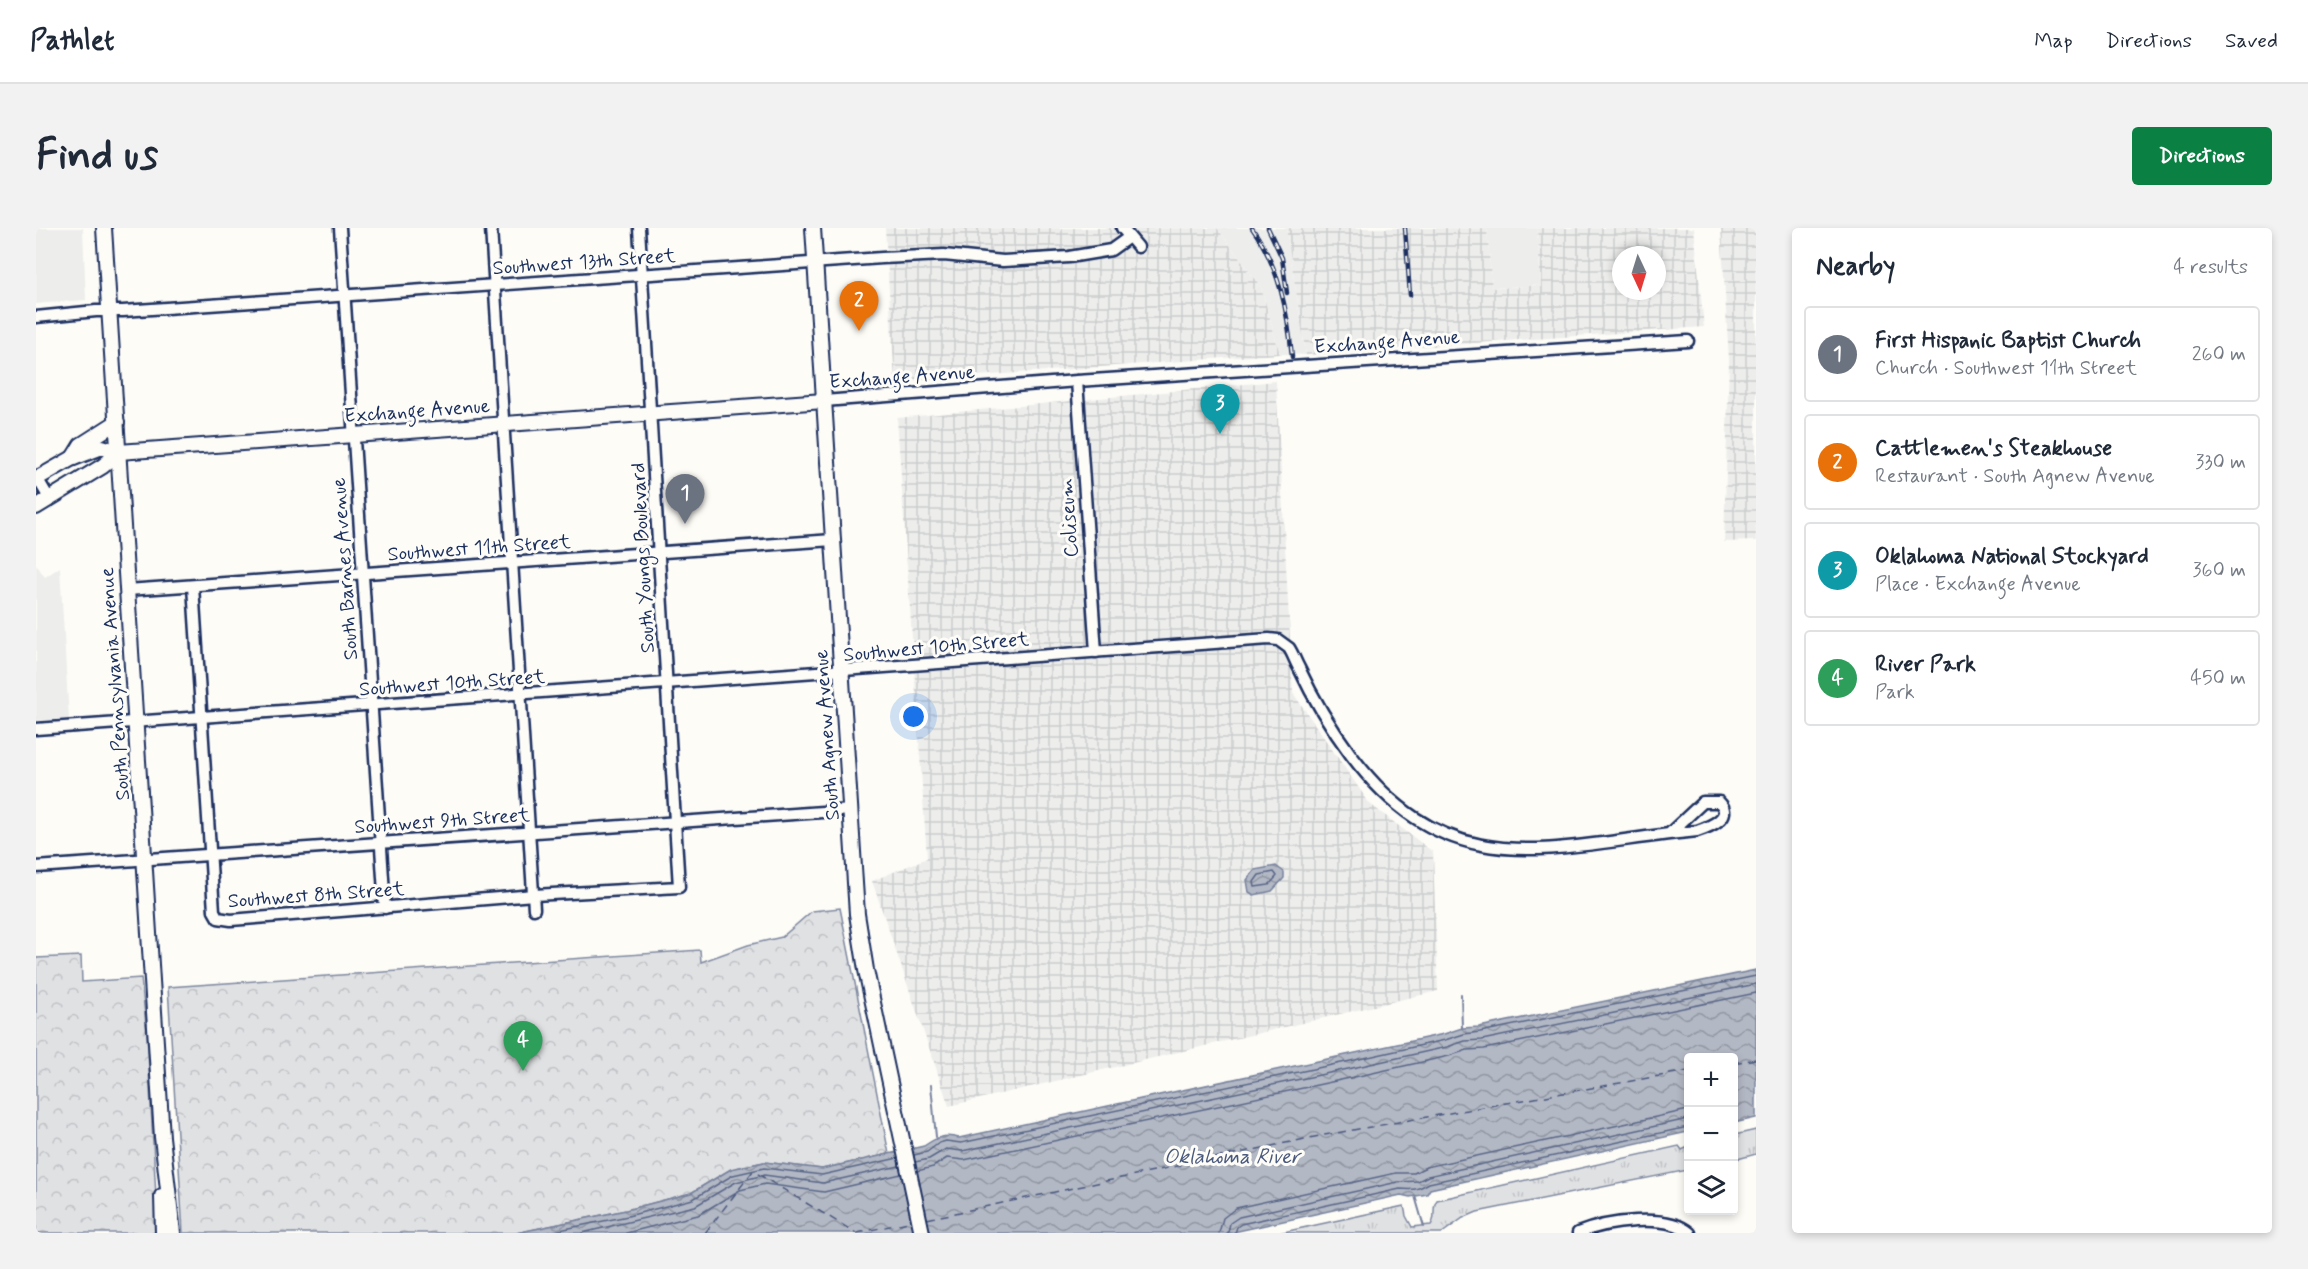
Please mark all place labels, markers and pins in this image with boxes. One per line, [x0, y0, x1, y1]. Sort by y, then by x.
pin: 2 [840, 282, 878, 331]
pin: 3 [1200, 384, 1240, 434]
pin: 1 [666, 474, 704, 524]
pin: 4 [504, 1022, 542, 1071]

